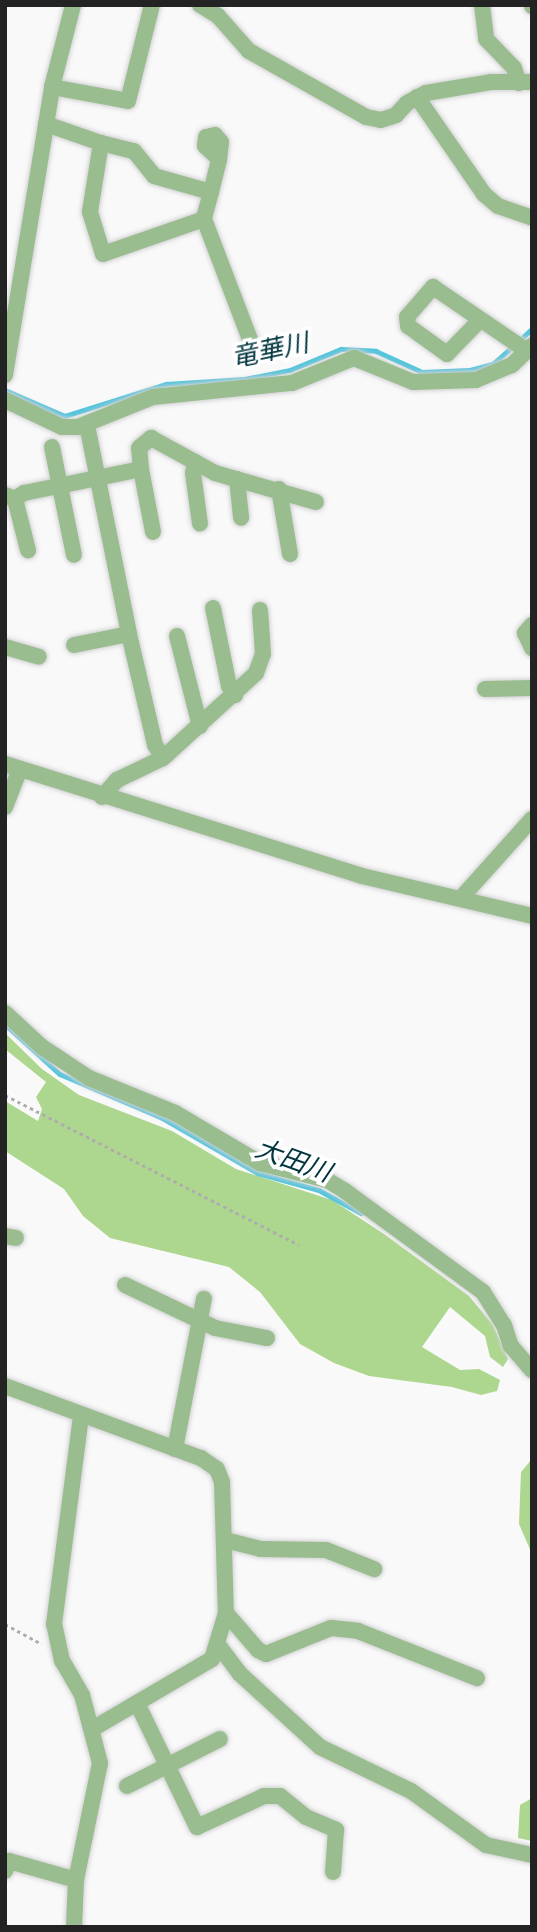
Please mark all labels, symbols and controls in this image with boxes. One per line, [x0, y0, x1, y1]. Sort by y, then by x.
water label: 竜華川 [229, 328, 311, 374]
water label: 大田川 [251, 1133, 335, 1189]

